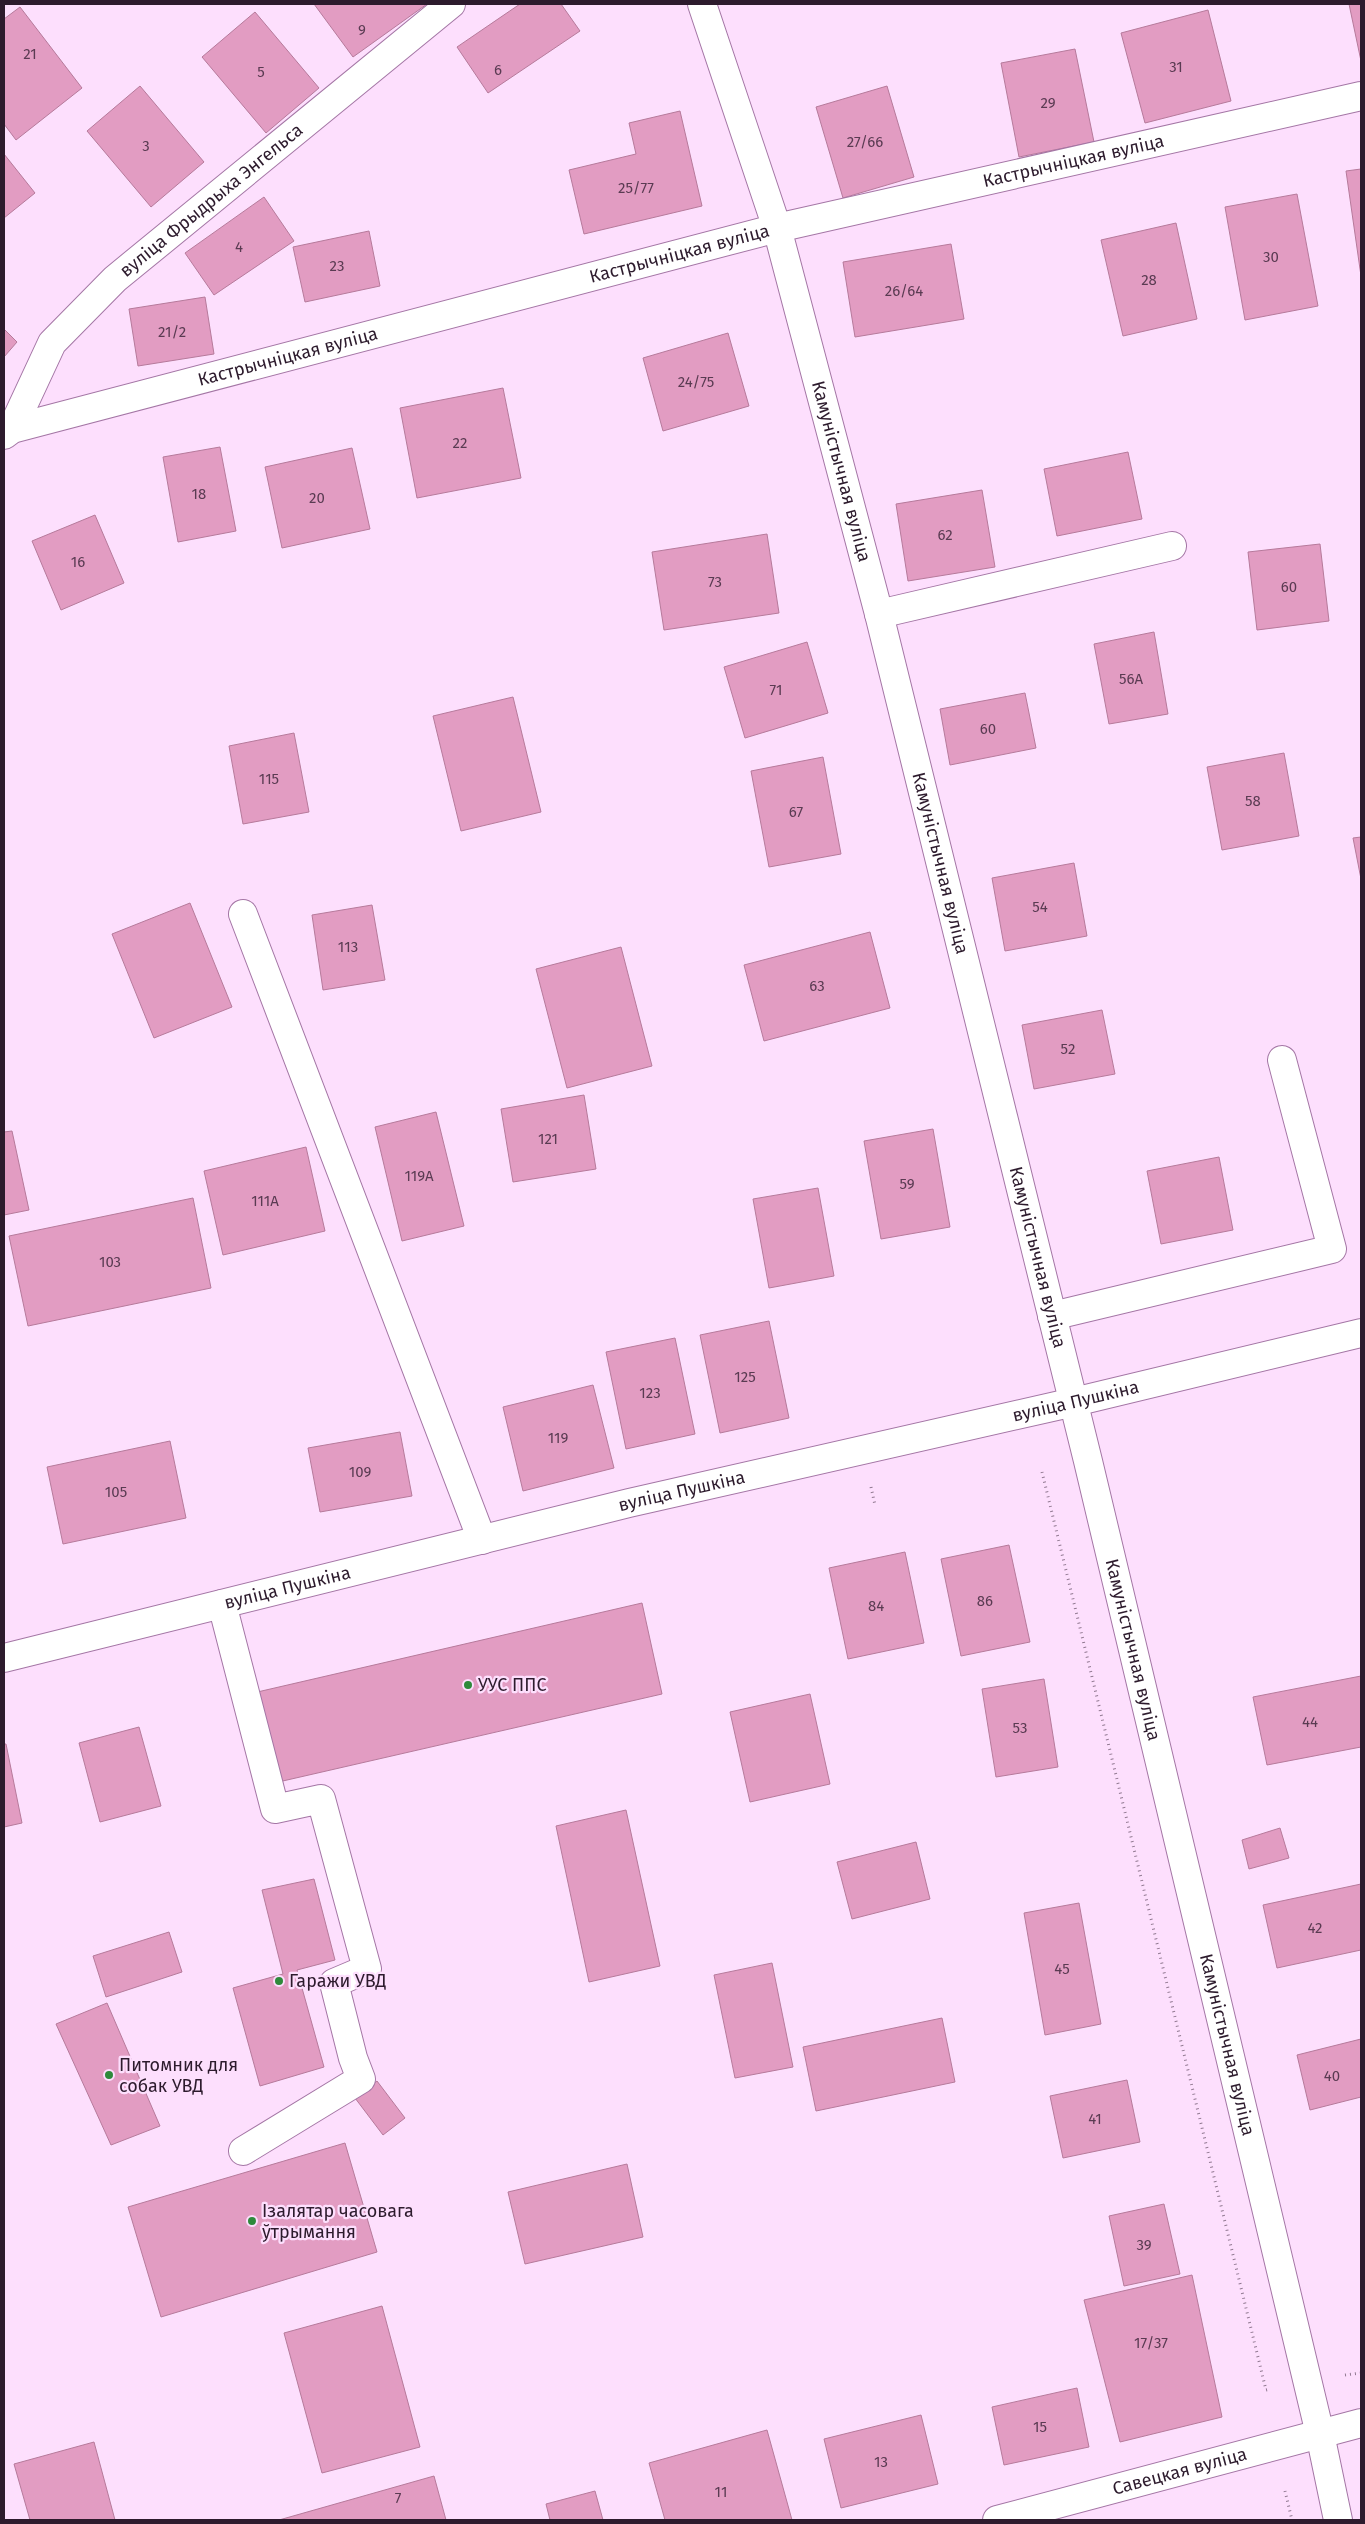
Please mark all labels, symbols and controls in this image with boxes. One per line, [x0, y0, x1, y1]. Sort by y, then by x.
house number: 9 [358, 21, 366, 39]
house number: 21 [23, 45, 37, 63]
house number: 31 [1169, 58, 1183, 76]
house number: 6 [494, 61, 502, 79]
house number: 5 [257, 63, 265, 81]
house number: 29 [1040, 94, 1056, 112]
street label: вуліца Фрыдрыха Энгельса [115, 119, 307, 282]
street label: Кастрычніцкая вуліца [981, 130, 1166, 192]
house number: 27/66 [847, 133, 883, 151]
house number: 3 [142, 137, 150, 155]
house number: 25/77 [618, 179, 654, 197]
street label: Кастрычніцкая вуліца [587, 219, 772, 288]
house number: 4 [235, 238, 243, 256]
house number: 30 [1263, 248, 1279, 266]
house number: 23 [330, 257, 344, 275]
house number: 28 [1141, 271, 1157, 289]
house number: 26/64 [885, 282, 923, 300]
street label: Кастрычніцкая вуліца [195, 322, 380, 391]
house number: 21/2 [158, 323, 186, 341]
house number: 24/75 [678, 373, 714, 391]
street label: Камуністычная вуліца [807, 379, 876, 564]
house number: 22 [453, 434, 467, 452]
house number: 18 [192, 485, 206, 503]
house number: 20 [309, 489, 325, 507]
house number: 62 [937, 526, 953, 544]
house number: 16 [71, 553, 85, 571]
house number: 73 [708, 573, 722, 591]
house number: 60 [1281, 578, 1297, 596]
house number: 56А [1119, 670, 1143, 688]
house number: 71 [770, 681, 782, 699]
house number: 60 [980, 720, 996, 738]
house number: 115 [259, 770, 279, 788]
street label: Камуністычная вуліца [907, 770, 973, 956]
house number: 58 [1245, 792, 1261, 810]
house number: 67 [789, 803, 803, 821]
house number: 54 [1032, 898, 1048, 916]
house number: 113 [338, 938, 358, 956]
house number: 63 [809, 977, 825, 995]
house number: 52 [1061, 1040, 1075, 1058]
house number: 121 [538, 1130, 558, 1148]
street label: Камуністычная вуліца [1005, 1164, 1071, 1350]
house number: 119А [404, 1167, 434, 1185]
house number: 59 [899, 1175, 915, 1193]
house number: 111А [251, 1192, 279, 1210]
house number: 103 [99, 1253, 121, 1271]
house number: 125 [734, 1368, 756, 1386]
street label: вуліца Пушкіна [1010, 1376, 1141, 1427]
house number: 123 [639, 1384, 661, 1402]
house number: 119 [548, 1429, 568, 1447]
house number: 109 [349, 1463, 371, 1481]
street label: вуліца Пушкіна [616, 1466, 747, 1516]
house number: 105 [105, 1483, 127, 1501]
street label: Камуністычная вуліца [1101, 1557, 1165, 1743]
street label: вуліца Пушкіна [222, 1561, 353, 1614]
house number: 86 [977, 1592, 993, 1610]
house number: 84 [868, 1597, 884, 1615]
place label: УУС ППС [478, 1674, 547, 1696]
marker: УУС ППС [462, 1679, 474, 1691]
house number: 44 [1302, 1713, 1318, 1731]
house number: 53 [1013, 1719, 1027, 1737]
house number: 42 [1307, 1919, 1323, 1937]
street label: Камуністычная вуліца [1195, 1952, 1260, 2138]
house number: 45 [1054, 1960, 1070, 1978]
place label: Гаражи УВД [289, 1970, 387, 1992]
marker: Гаражи УВД [273, 1975, 285, 1987]
place label: Питомник для собак УВД [119, 2054, 238, 2097]
house number: 40 [1324, 2067, 1340, 2085]
marker: Питомник для собак УВД [103, 2069, 115, 2081]
house number: 41 [1088, 2110, 1102, 2128]
place label: Ізалятар часовага ўтрымання [262, 2200, 414, 2243]
marker: Ізалятар часовага ўтрымання [246, 2215, 258, 2227]
house number: 39 [1136, 2236, 1152, 2254]
house number: 17/37 [1134, 2334, 1168, 2352]
house number: 15 [1033, 2418, 1047, 2436]
street label: Савецкая вуліца [1110, 2443, 1249, 2500]
house number: 13 [874, 2453, 888, 2471]
house number: 11 [715, 2483, 727, 2501]
house number: 7 [395, 2489, 402, 2507]

